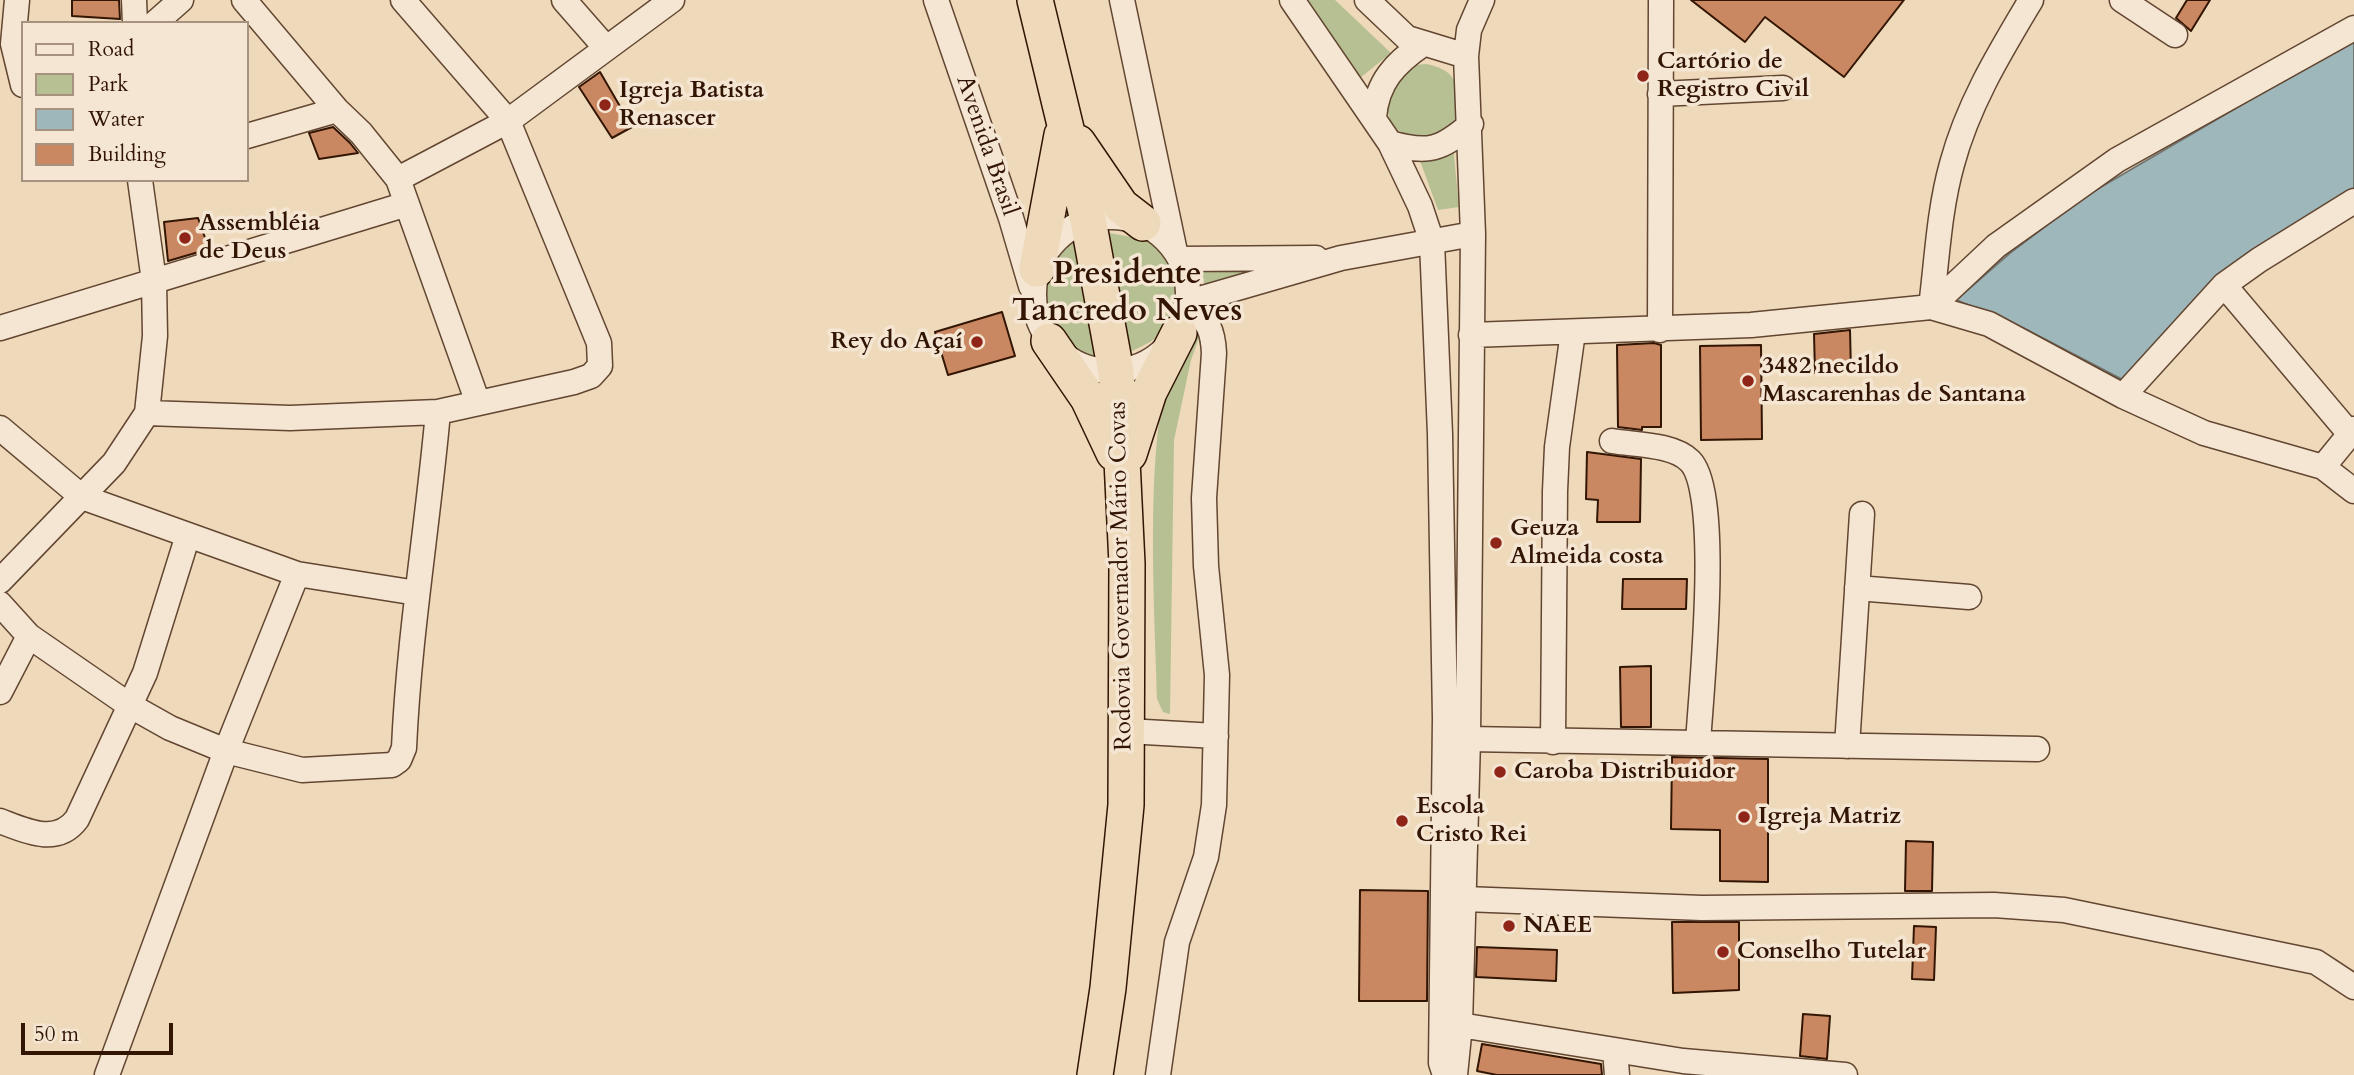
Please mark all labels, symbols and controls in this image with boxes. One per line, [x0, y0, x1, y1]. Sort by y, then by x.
legend [21, 21, 248, 182]
text: Road [88, 35, 134, 64]
place label: Cartório de Registro Civil [1657, 48, 1809, 104]
marker: Cartório de Registro Civil [1635, 68, 1651, 84]
text: Park [88, 70, 128, 99]
street label: Avenida Brasil [949, 72, 1023, 220]
place label: Igreja Batista Renascer [619, 77, 764, 133]
marker: Igreja Batista Renascer [597, 97, 613, 113]
text: Water [88, 105, 144, 134]
text: Building [88, 140, 166, 169]
place label: Assembléia de Deus [199, 210, 320, 266]
marker: Assembléia de Deus [177, 230, 193, 246]
district label: Presidente Tancredo Neves [1012, 257, 1242, 332]
place label: Rey do Açaí [830, 328, 963, 356]
marker: Rey do Açaí [969, 334, 985, 350]
place label: 3482 necildo Mascarenhas de Santana [1762, 353, 2026, 409]
marker: 3482 necildo Mascarenhas de Santana [1740, 373, 1756, 389]
street label: Rodovia Governador Mário Covas [1105, 401, 1139, 751]
place label: Geuza Almeida costa [1510, 515, 1664, 571]
marker: Geuza Almeida costa [1488, 535, 1504, 551]
place label: Caroba Distribuidor [1514, 758, 1736, 786]
marker: Caroba Distribuidor [1492, 764, 1508, 780]
place label: Escola Cristo Rei [1416, 793, 1527, 849]
place label: Igreja Matriz [1758, 803, 1901, 831]
marker: Igreja Matriz [1736, 809, 1752, 825]
marker: Escola Cristo Rei [1394, 813, 1410, 829]
place label: NAEE [1523, 912, 1592, 940]
marker: NAEE [1501, 918, 1517, 934]
place label: Conselho Tutelar [1737, 938, 1926, 966]
marker: Conselho Tutelar [1715, 944, 1731, 960]
scale bar [24, 1009, 177, 1052]
text: 50 m [34, 1020, 79, 1049]

